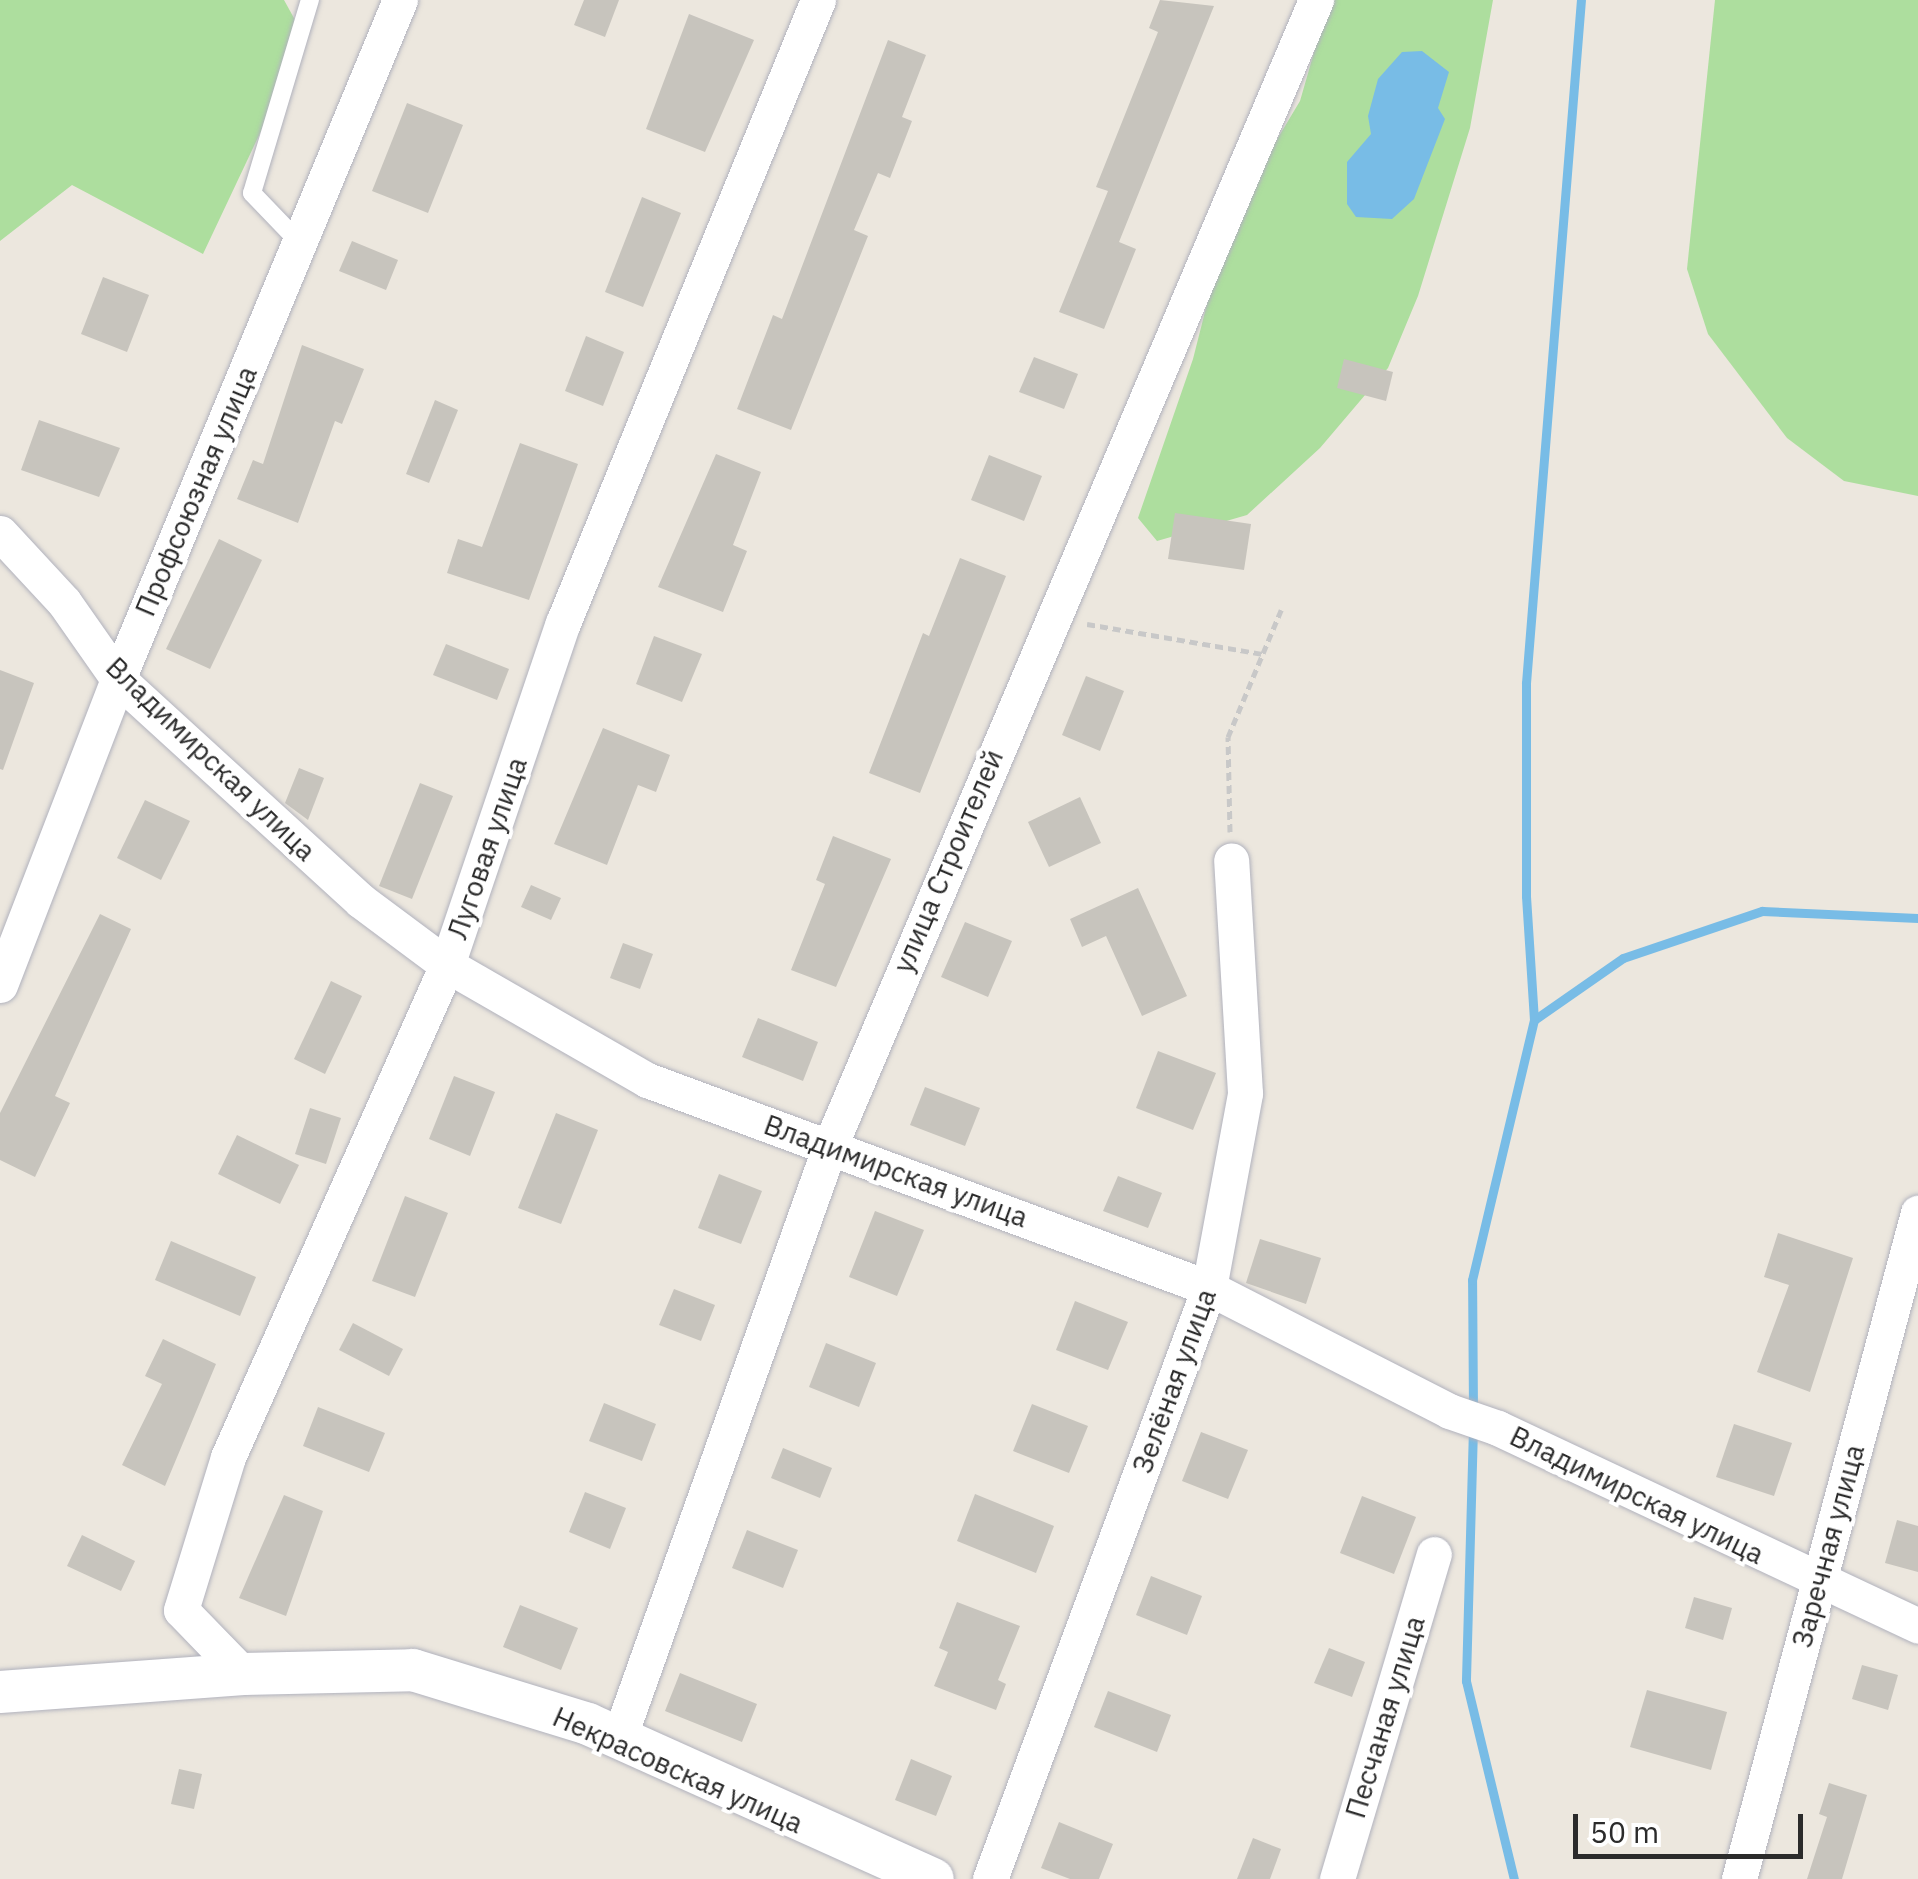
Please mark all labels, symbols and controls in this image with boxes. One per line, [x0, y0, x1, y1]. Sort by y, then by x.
street label: Профсоюзная улица [128, 361, 264, 621]
street label: Владимирская улица [99, 650, 323, 868]
street label: улица Строителей [886, 744, 1010, 978]
street label: Луговая улица [440, 753, 534, 943]
street label: Владимирская улица [759, 1108, 1033, 1234]
street label: Зелёная улица [1125, 1284, 1223, 1478]
street label: Владимирская улица [1505, 1419, 1769, 1571]
street label: Заречная улица [1785, 1441, 1871, 1651]
street label: Песчаная улица [1338, 1612, 1432, 1822]
street label: Некрасовская улица [548, 1700, 808, 1840]
scale bar [1578, 1794, 1808, 1856]
text: 50 m [1590, 1812, 1659, 1851]

